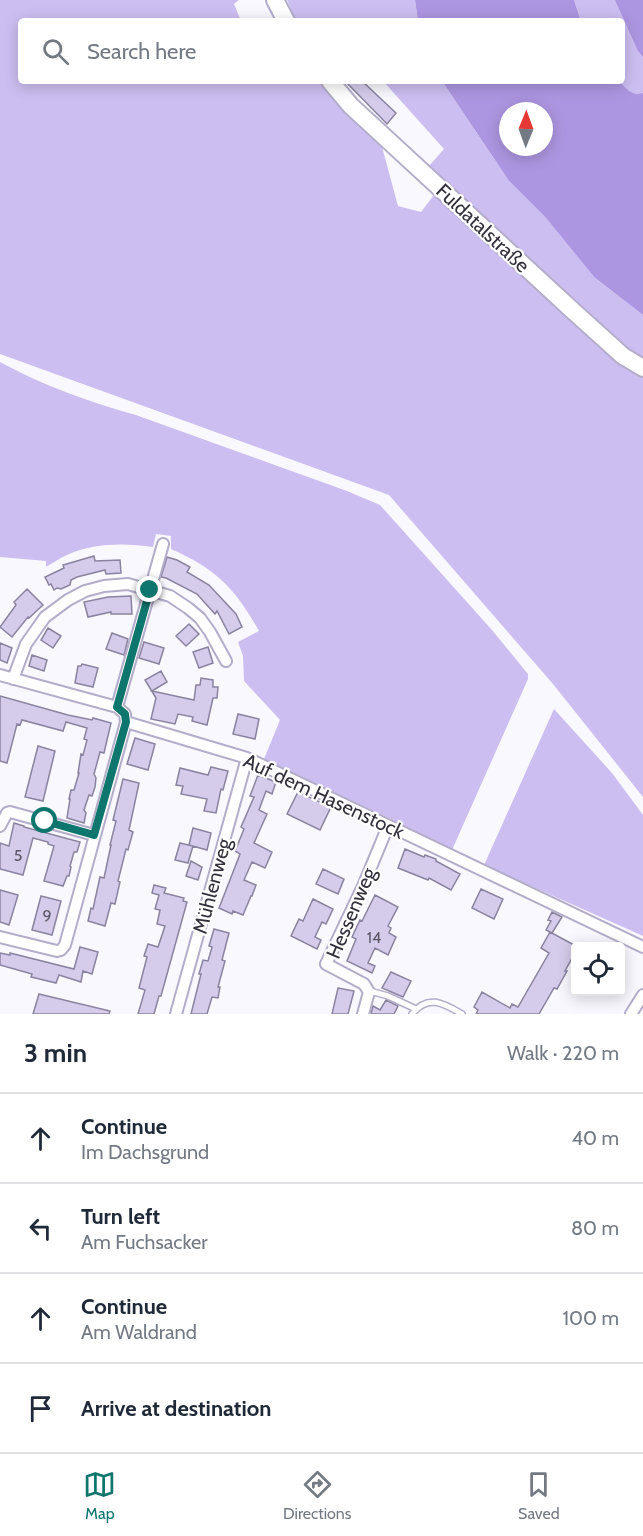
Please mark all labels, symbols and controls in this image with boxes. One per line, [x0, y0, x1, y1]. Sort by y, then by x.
search box [18, 18, 625, 84]
icon: search [39, 35, 72, 68]
text: Search here [87, 38, 196, 65]
north arrow [499, 102, 553, 156]
street label: Fuldatalstraße [431, 179, 535, 277]
route end [136, 576, 162, 602]
street label: Auf dem Hasenstock [240, 748, 408, 844]
route start [31, 807, 57, 833]
street label: Mühlenweg [188, 835, 237, 936]
house number: 5 [14, 846, 22, 865]
street label: Hessenweg [321, 863, 381, 962]
house number: 9 [42, 906, 52, 925]
house number: 14 [367, 928, 381, 947]
map controls [571, 942, 625, 996]
button: locate [571, 942, 625, 996]
text: 3 min [24, 1037, 87, 1069]
text: Walk · 220 m [507, 1041, 619, 1065]
text: Continue [81, 1113, 167, 1140]
icon: ahead [24, 1122, 57, 1155]
text: 40 m [571, 1126, 619, 1150]
text: Im Dachsgrund [81, 1140, 209, 1164]
text: Turn left [81, 1203, 160, 1230]
icon: left [24, 1212, 57, 1245]
text: 80 m [571, 1216, 619, 1240]
text: Am Fuchsacker [81, 1230, 207, 1254]
text: Continue [81, 1293, 167, 1320]
icon: ahead [24, 1302, 57, 1335]
text: 100 m [563, 1306, 619, 1330]
text: Am Waldrand [81, 1320, 197, 1344]
icon: arrive [24, 1392, 57, 1425]
text: Arrive at destination [81, 1395, 271, 1422]
tab: Map [83, 1468, 116, 1523]
tab: Directions [283, 1468, 351, 1523]
tab: Saved [518, 1468, 560, 1523]

